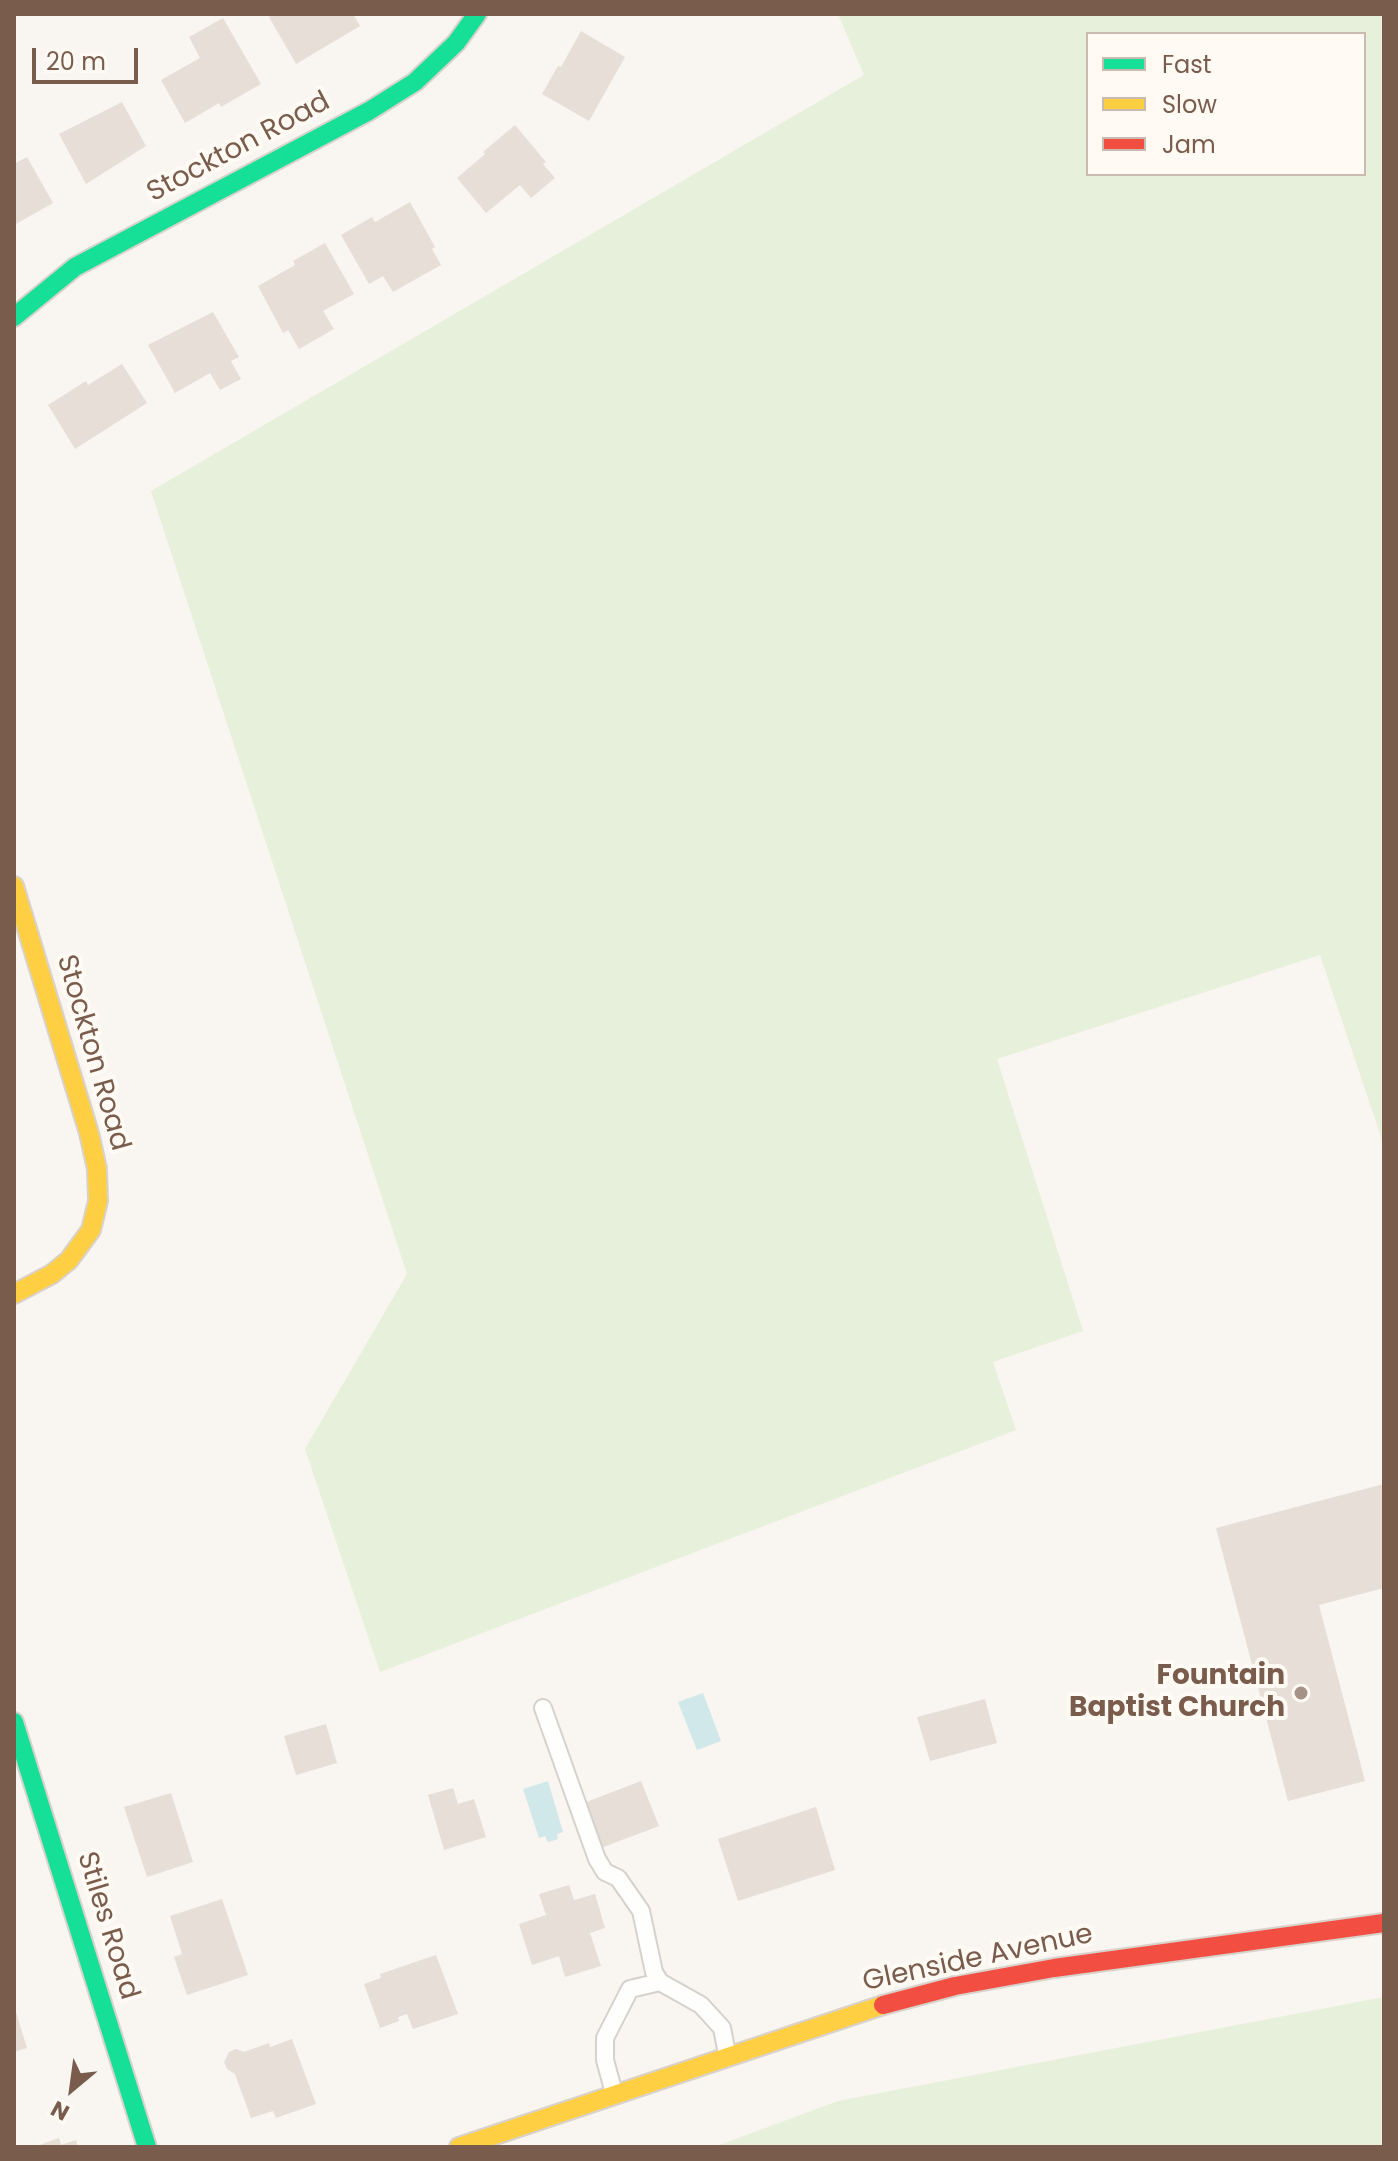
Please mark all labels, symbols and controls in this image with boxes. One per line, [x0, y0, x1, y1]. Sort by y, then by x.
scale bar [36, 32, 142, 82]
legend [1086, 32, 1366, 176]
text: 20 m [46, 45, 106, 78]
text: Fast [1162, 48, 1212, 81]
street label: Stockton Road [142, 86, 336, 210]
text: Slow [1162, 88, 1217, 121]
text: Jam [1162, 128, 1216, 161]
street label: Stockton Road [48, 951, 136, 1155]
place label: Fountain Baptist Church [1069, 1660, 1285, 1726]
marker: Fountain Baptist Church [1292, 1684, 1310, 1702]
street label: Stiles Road [69, 1848, 145, 2004]
street label: Glenside Avenue [860, 1918, 1096, 2000]
north arrow [32, 2049, 112, 2129]
text: N [45, 2093, 75, 2128]

